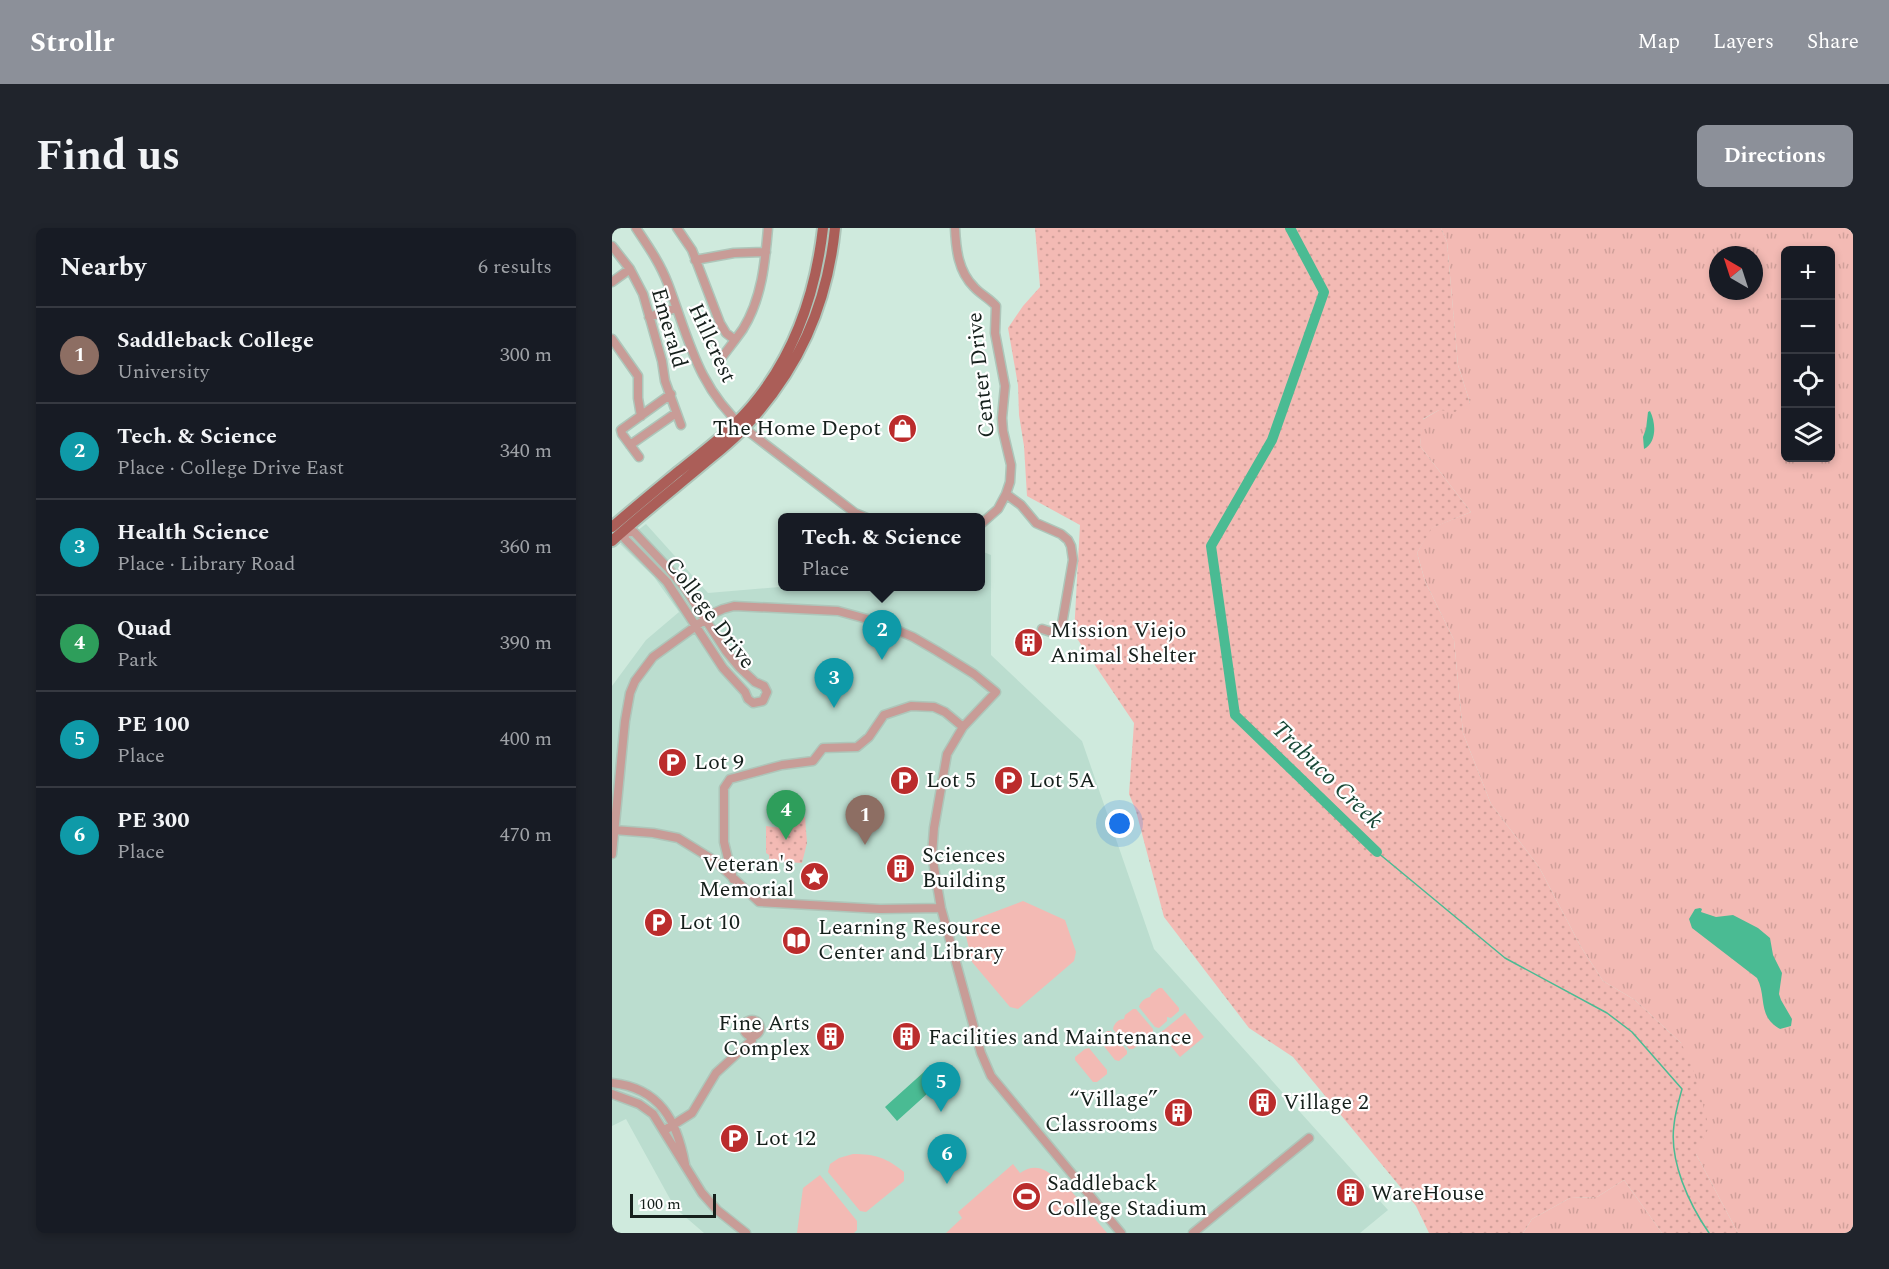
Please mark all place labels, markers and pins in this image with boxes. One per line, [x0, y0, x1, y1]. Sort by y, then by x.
place label: The Home Depot [713, 412, 881, 445]
shop icon: The Home Depot [886, 412, 918, 444]
pin: 2 [862, 610, 902, 660]
place label: Mission Viejo Animal Shelter [1050, 614, 1197, 672]
building icon: Mission Viejo Animal Shelter [1013, 627, 1045, 659]
pin: 3 [814, 658, 854, 708]
parking icon: Lot 9 [657, 746, 689, 778]
place label: Lot 9 [694, 746, 744, 779]
parking icon: Lot 5 [889, 764, 921, 796]
place label: Lot 5 [926, 764, 976, 797]
parking icon: Lot 5A [992, 764, 1024, 796]
place label: Lot 5A [1029, 764, 1096, 797]
pin: 4 [766, 790, 806, 840]
pin: 1 [846, 796, 884, 845]
place label: Sciences Building [922, 839, 1006, 897]
place label: Veteran's Memorial [699, 848, 794, 906]
building icon: Sciences Building [885, 852, 917, 884]
place icon: Veteran's Memorial [799, 861, 831, 893]
parking icon: Lot 10 [642, 906, 674, 938]
place label: Lot 10 [679, 906, 740, 939]
place label: Learning Resource Center and Library [818, 911, 1005, 969]
library icon: Learning Resource Center and Library [781, 924, 813, 956]
place label: Fine Arts Complex [718, 1007, 810, 1065]
building icon: Fine Arts Complex [815, 1020, 847, 1052]
building icon: Facilities and Maintenance [891, 1021, 923, 1053]
place label: Facilities and Maintenance [928, 1021, 1192, 1054]
pin: 5 [922, 1062, 960, 1112]
place label: “Village” Classrooms [1045, 1083, 1158, 1141]
building icon: Village 2 [1246, 1086, 1278, 1118]
place label: Village 2 [1283, 1086, 1369, 1119]
building icon: “Village” Classrooms [1163, 1096, 1195, 1128]
parking icon: Lot 12 [718, 1122, 750, 1154]
place label: Lot 12 [755, 1122, 816, 1155]
pin: 6 [928, 1134, 966, 1184]
place label: Saddleback College Stadium [1047, 1167, 1207, 1225]
building icon: WareHouse [1334, 1177, 1366, 1209]
place label: WareHouse [1371, 1177, 1484, 1210]
sports icon: Saddleback College Stadium [1010, 1180, 1042, 1212]

